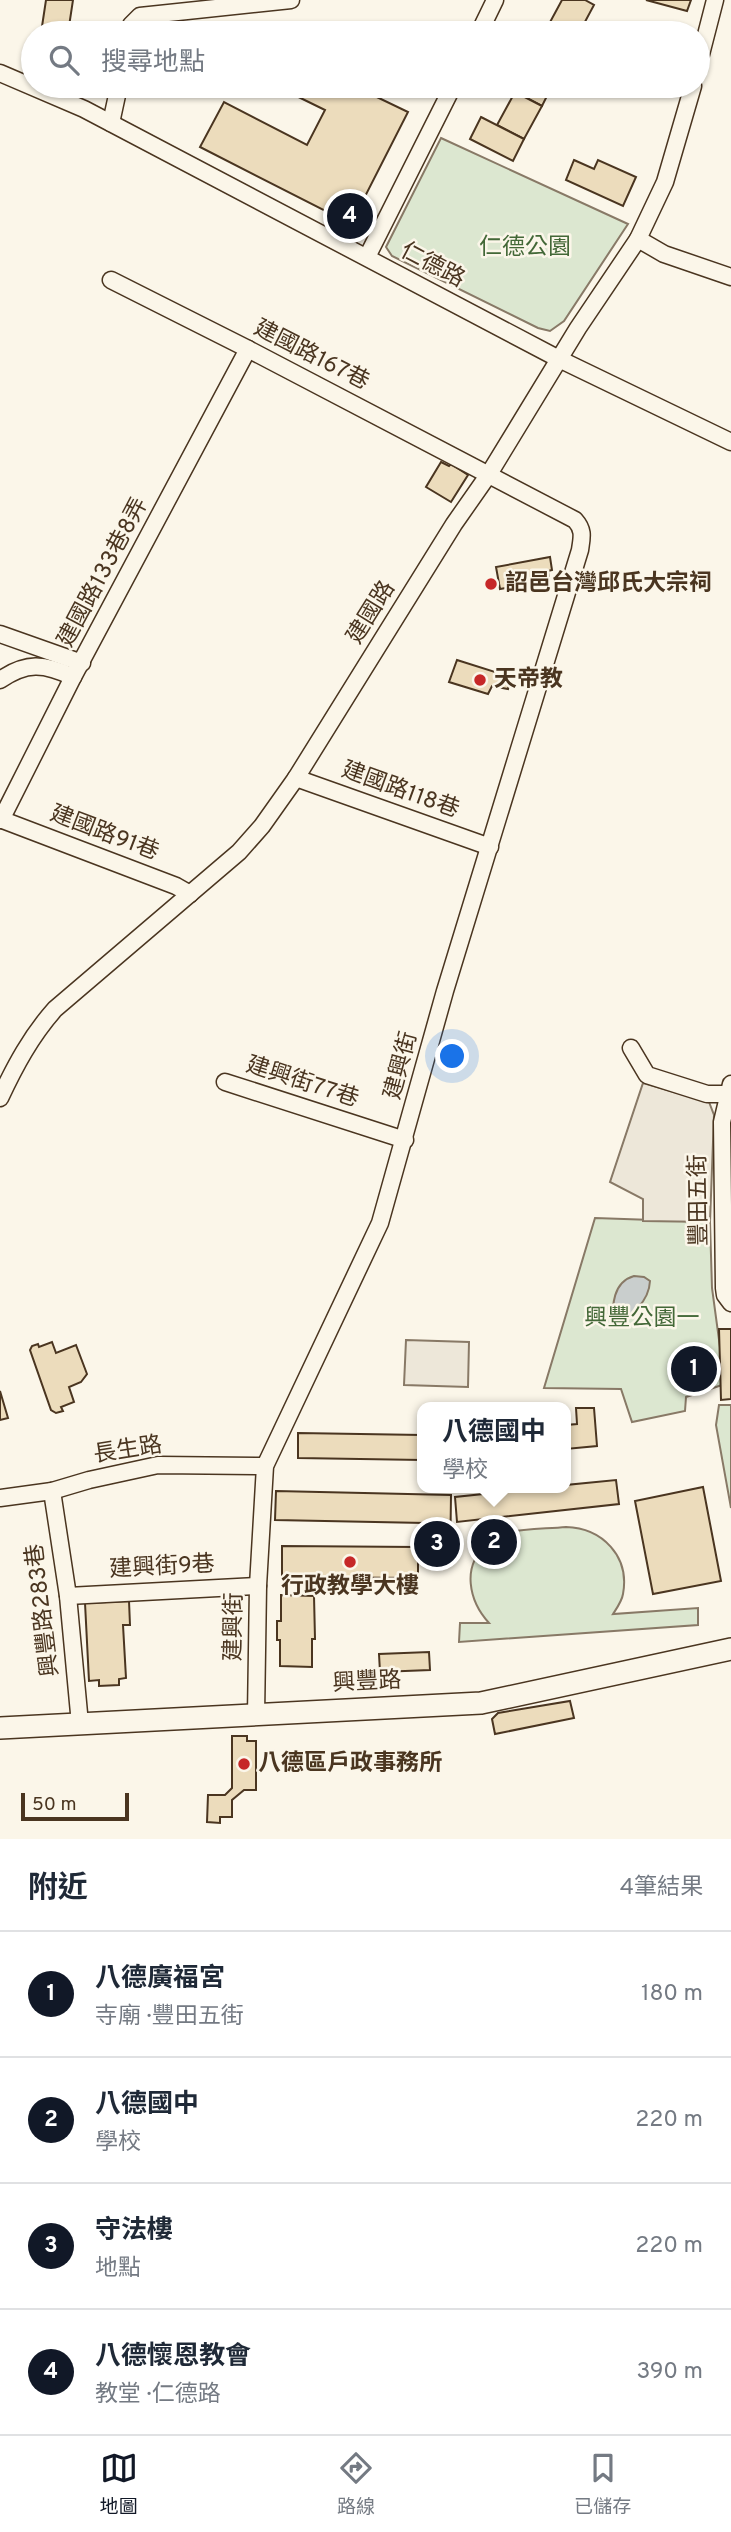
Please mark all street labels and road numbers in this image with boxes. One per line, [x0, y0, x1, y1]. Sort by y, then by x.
street label: 仁德路 [395, 237, 469, 295]
street label: 建國路167巷 [248, 315, 374, 397]
street label: 建國路133巷8弄 [52, 493, 156, 653]
street label: 建國路 [341, 576, 403, 650]
street label: 建國路118巷 [337, 756, 463, 826]
street label: 建國路91巷 [45, 800, 163, 868]
street label: 建興街 [379, 1029, 425, 1103]
street label: 建興街77巷 [242, 1051, 362, 1115]
street label: 豐田五街 [685, 1154, 715, 1246]
street label: 長生路 [92, 1431, 164, 1471]
street label: 興豐路283巷 [21, 1542, 67, 1678]
street label: 建興街9巷 [108, 1551, 216, 1585]
street label: 建興街 [220, 1592, 250, 1662]
street label: 興豐路 [332, 1667, 402, 1699]

